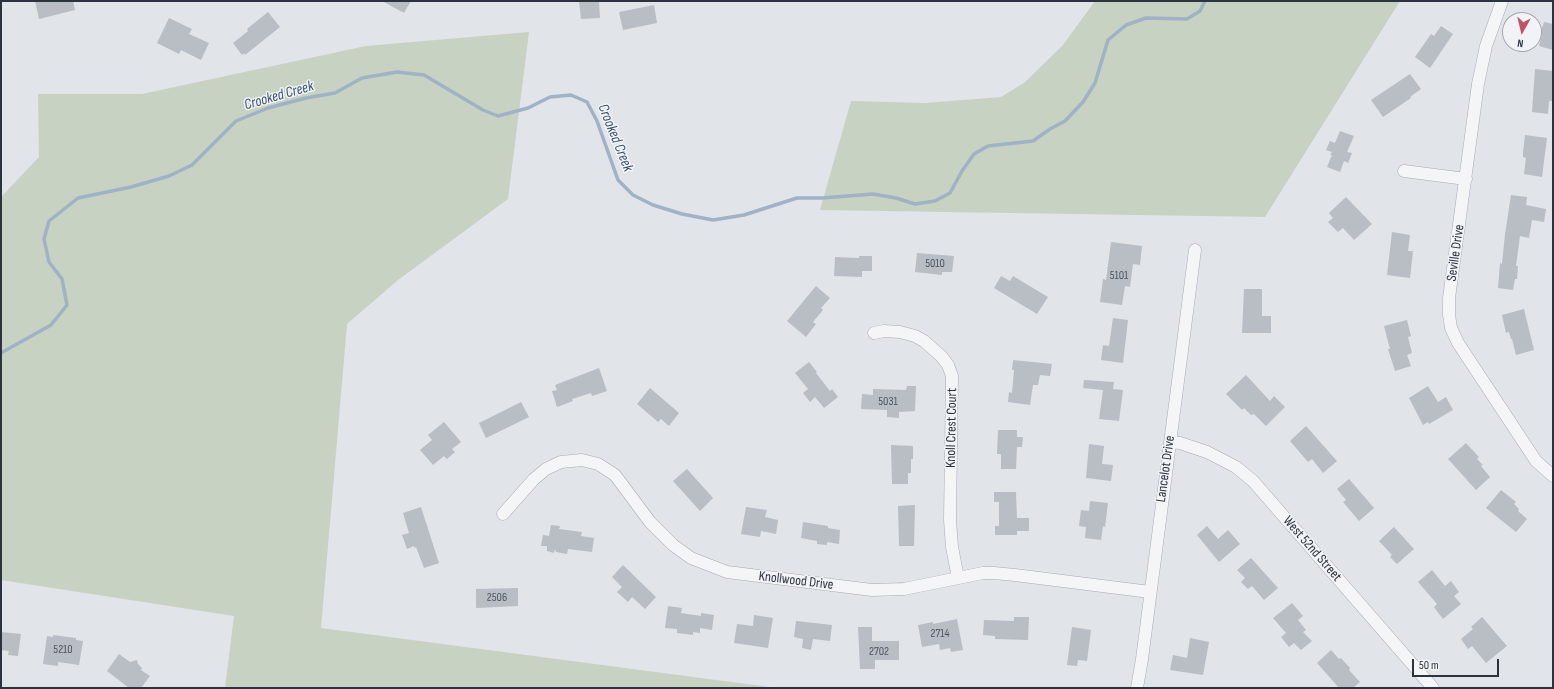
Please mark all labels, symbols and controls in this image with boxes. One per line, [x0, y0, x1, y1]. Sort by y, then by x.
north arrow [1502, 12, 1542, 52]
text: N [1517, 37, 1524, 50]
water label: Crooked Creek [242, 78, 316, 114]
water label: Crooked Creek [593, 102, 637, 174]
street label: Seville Drive [1444, 224, 1468, 282]
house number: 5010 [925, 257, 945, 271]
house number: 5101 [1110, 269, 1128, 283]
street label: Knoll Crest Court [943, 388, 961, 468]
house number: 5031 [878, 395, 898, 409]
street label: Lancelot Drive [1153, 435, 1179, 503]
street label: West 52nd Street [1279, 513, 1345, 585]
street label: Knollwood Drive [758, 568, 834, 594]
house number: 2506 [487, 591, 507, 605]
house number: 2714 [930, 627, 950, 641]
house number: 5210 [53, 643, 73, 657]
house number: 2702 [869, 645, 889, 659]
scale bar [1414, 651, 1501, 677]
text: 50 m [1419, 658, 1439, 673]

